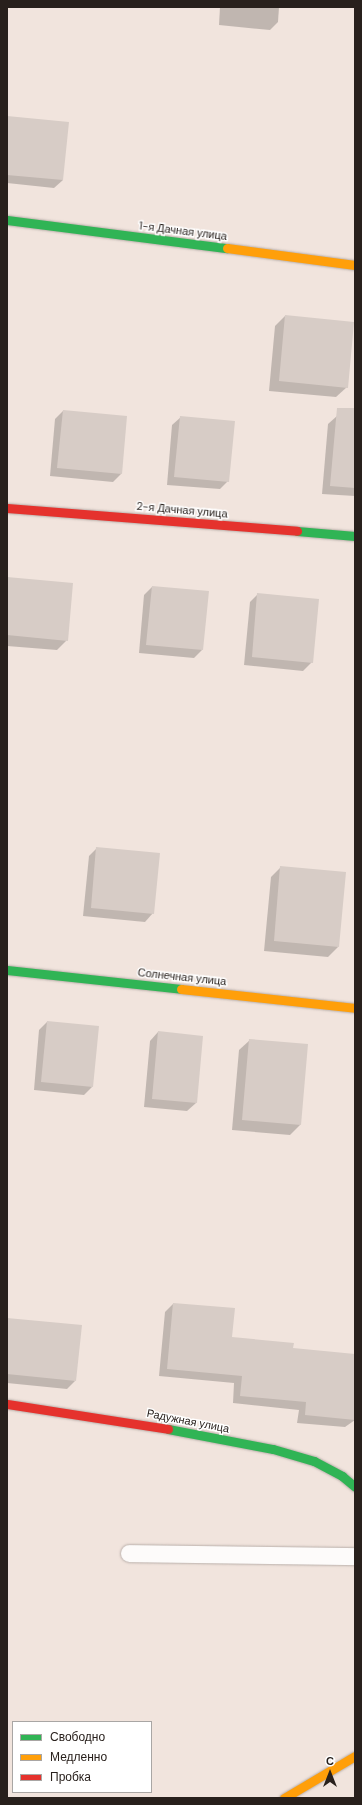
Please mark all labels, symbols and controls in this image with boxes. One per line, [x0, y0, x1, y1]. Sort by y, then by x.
street label: 1-я Дачная улица [138, 219, 228, 243]
street label: 2-я Дачная улица [136, 499, 228, 521]
street label: Солнечная улица [137, 966, 227, 988]
street label: Радужная улица [146, 1407, 230, 1435]
legend [12, 1721, 152, 1793]
text: Свободно [50, 1729, 105, 1745]
text: Медленно [50, 1749, 107, 1765]
north arrow [310, 1753, 350, 1793]
text: С [326, 1754, 334, 1768]
text: Пробка [50, 1769, 91, 1785]

